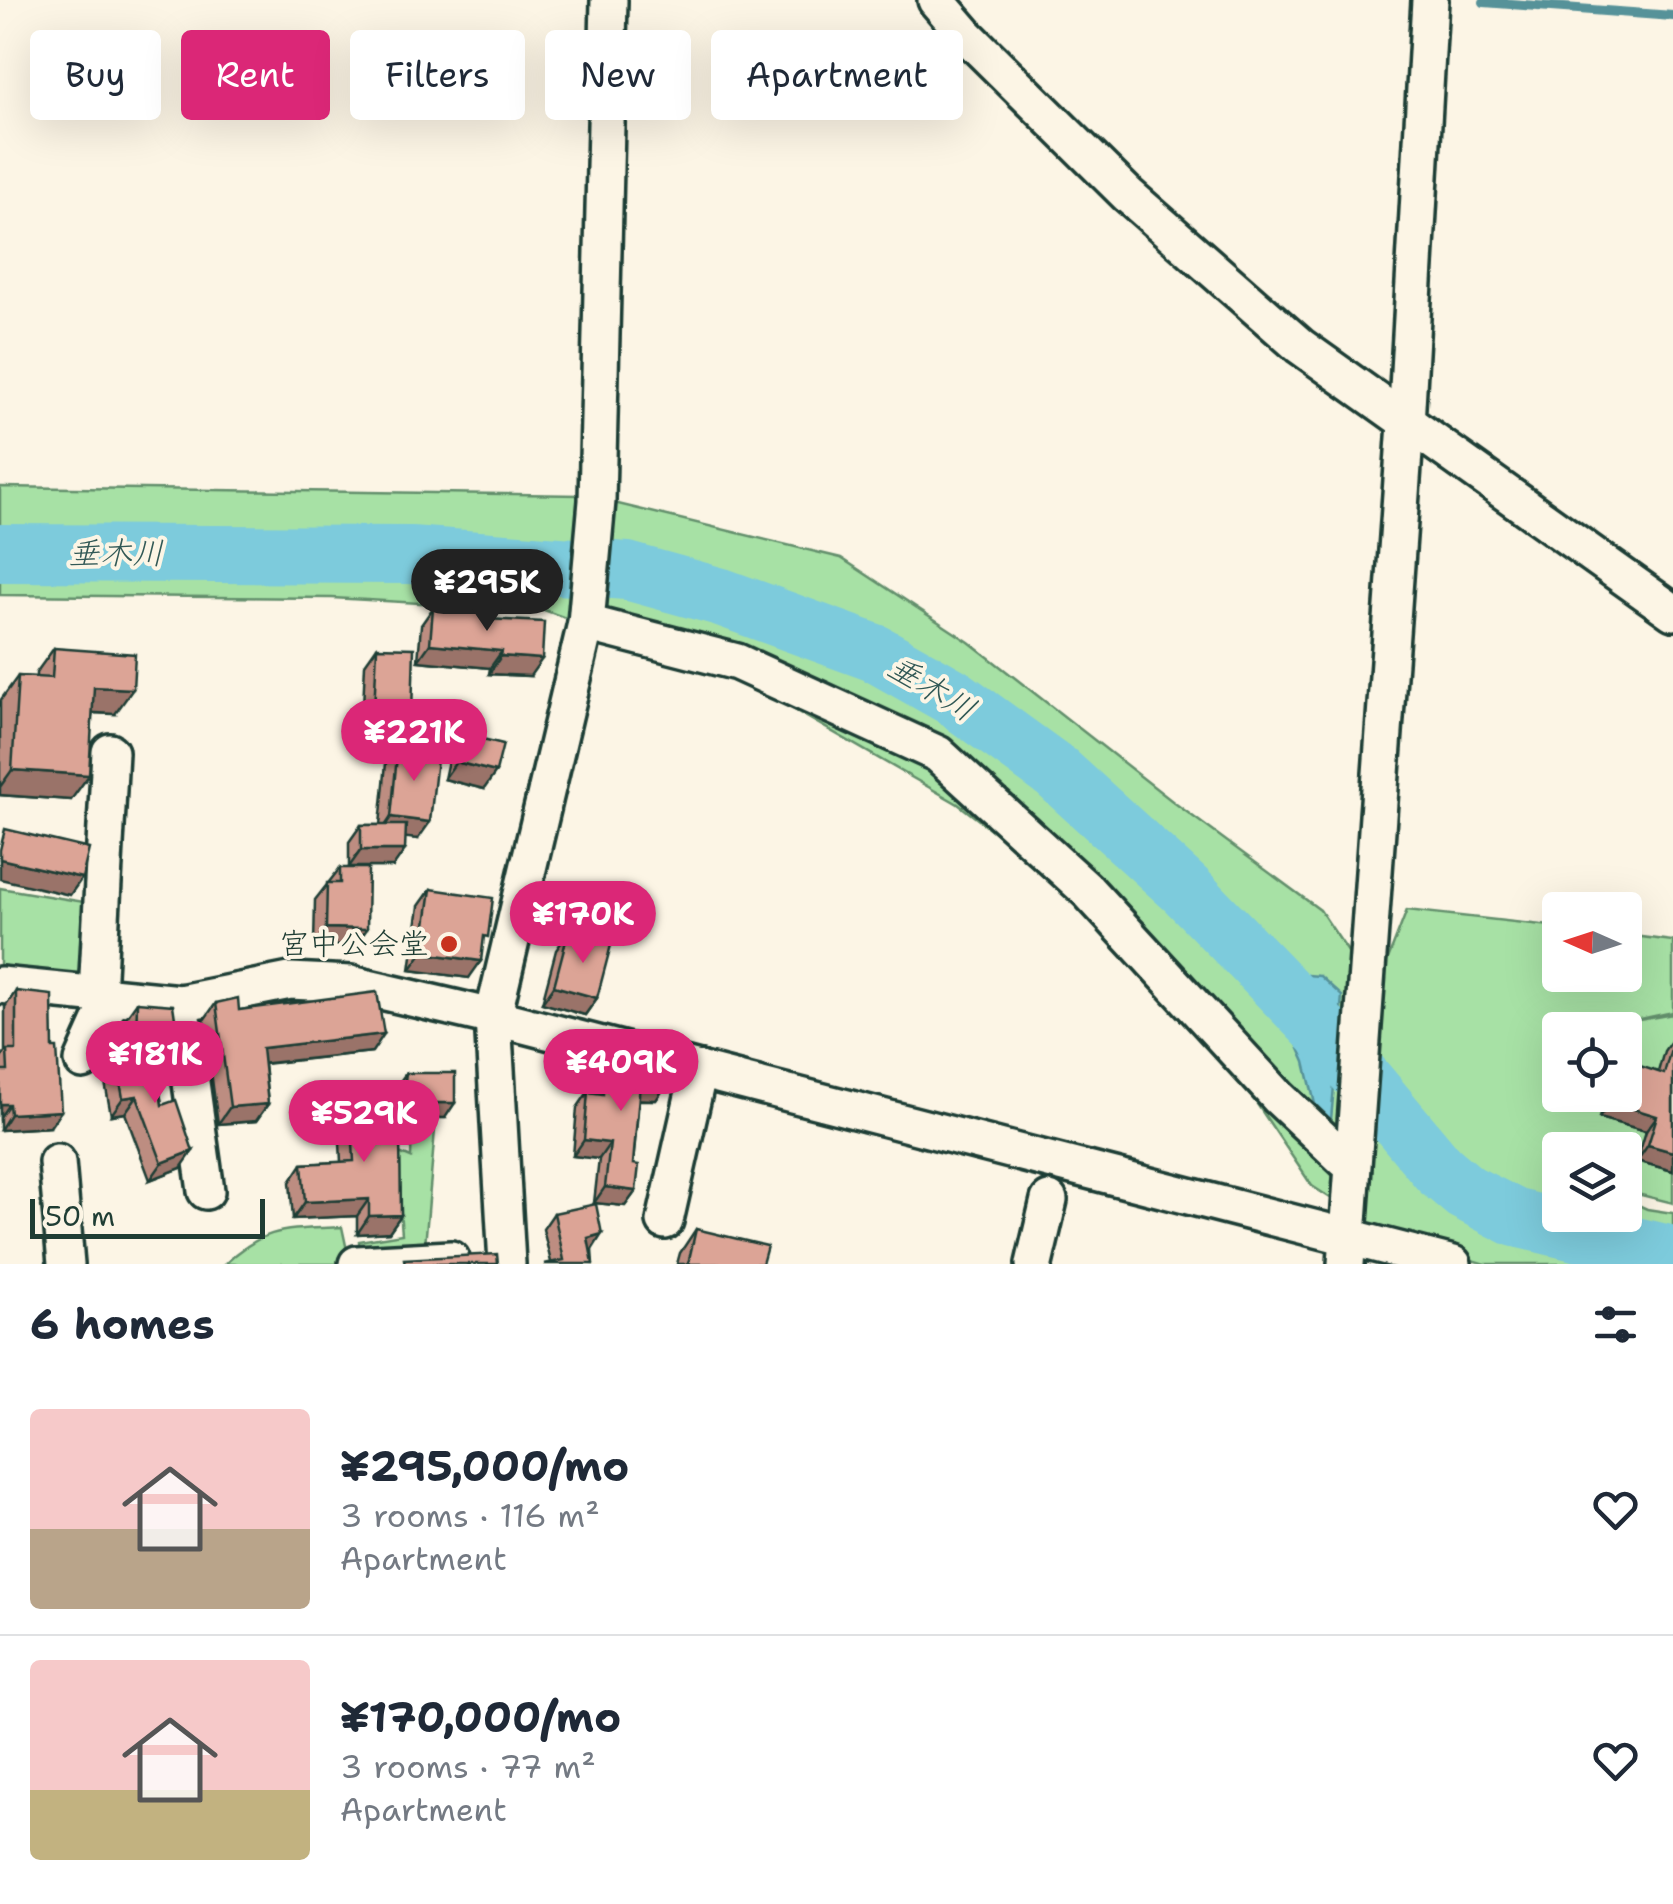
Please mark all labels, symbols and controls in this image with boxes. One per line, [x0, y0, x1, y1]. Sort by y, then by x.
chip: Buy [30, 30, 161, 120]
chip: Rent [181, 30, 330, 120]
chip: Filters [350, 30, 525, 120]
chip: New [545, 30, 691, 120]
chip: Apartment [711, 30, 963, 120]
water label: 垂木川 [68, 531, 164, 574]
pin: ¥295K [417, 549, 557, 634]
text: ¥295K [433, 560, 541, 603]
water label: 垂木川 [880, 644, 984, 731]
pin: ¥221K [344, 699, 484, 784]
text: ¥221K [363, 710, 465, 753]
pin: ¥170K [513, 881, 653, 966]
text: ¥170K [532, 892, 634, 935]
north arrow [1542, 892, 1642, 992]
map controls [1542, 892, 1642, 1232]
place label: 宮中公会堂 [279, 923, 429, 964]
marker: 宮中公会堂 [438, 933, 460, 955]
button: locate [1542, 1012, 1642, 1112]
pin: ¥181K [85, 1021, 225, 1106]
pin: ¥409K [551, 1029, 691, 1114]
text: ¥181K [108, 1032, 202, 1075]
text: ¥409K [565, 1040, 677, 1083]
pin: ¥529K [294, 1080, 434, 1165]
text: ¥529K [311, 1091, 417, 1134]
button: layers [1542, 1132, 1642, 1232]
scale bar [30, 1194, 265, 1238]
text: 50 m [45, 1197, 115, 1235]
text: 6 homes [30, 1296, 215, 1352]
icon: filters [1588, 1297, 1643, 1352]
text: ¥295,000/mo [340, 1438, 629, 1494]
icon: home [110, 1449, 230, 1569]
icon: heart [1588, 1482, 1643, 1537]
text: 3 rooms · 116 m² [340, 1494, 600, 1537]
text: Apartment [340, 1537, 507, 1580]
text: ¥170,000/mo [340, 1689, 621, 1745]
icon: home [110, 1700, 230, 1820]
icon: heart [1588, 1733, 1643, 1788]
text: 3 rooms · 77 m² [340, 1745, 596, 1788]
text: Apartment [340, 1788, 507, 1831]

